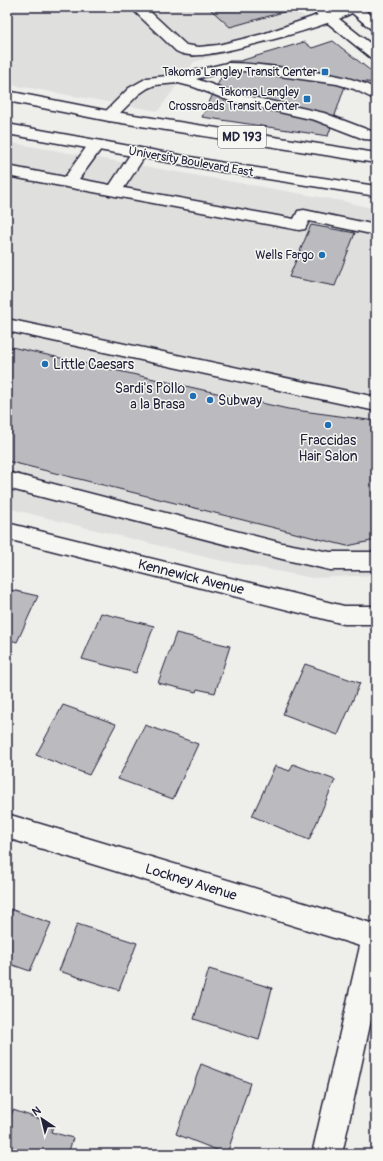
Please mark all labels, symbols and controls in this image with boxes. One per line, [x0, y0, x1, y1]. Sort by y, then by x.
place label: Takoma Langley Transit Center [162, 65, 318, 80]
marker: Takoma Langley Transit Center [320, 67, 330, 77]
place label: Takoma Langley Crossroads Transit Center [168, 85, 300, 114]
marker: Takoma Langley Crossroads Transit Center [302, 94, 312, 104]
road number: MD 193 [218, 126, 266, 148]
street label: University Boulevard East [127, 144, 255, 180]
place label: Wells Fargo [255, 248, 315, 263]
marker: Wells Fargo [317, 250, 327, 260]
place label: Little Caesars [53, 356, 135, 373]
marker: Little Caesars [40, 359, 50, 369]
place label: Sardi's Pollo a la Brasa [115, 380, 185, 413]
marker: Sardi's Pollo a la Brasa [188, 391, 198, 401]
place label: Subway [218, 392, 262, 409]
marker: Subway [205, 395, 215, 405]
marker: Fraccidas Hair Salon [323, 420, 333, 430]
place label: Fraccidas Hair Salon [298, 432, 358, 465]
street label: Kennewick Avenue [136, 556, 246, 598]
street label: Lockney Avenue [143, 860, 239, 904]
north arrow [22, 1099, 62, 1139]
text: N [30, 1103, 44, 1119]

